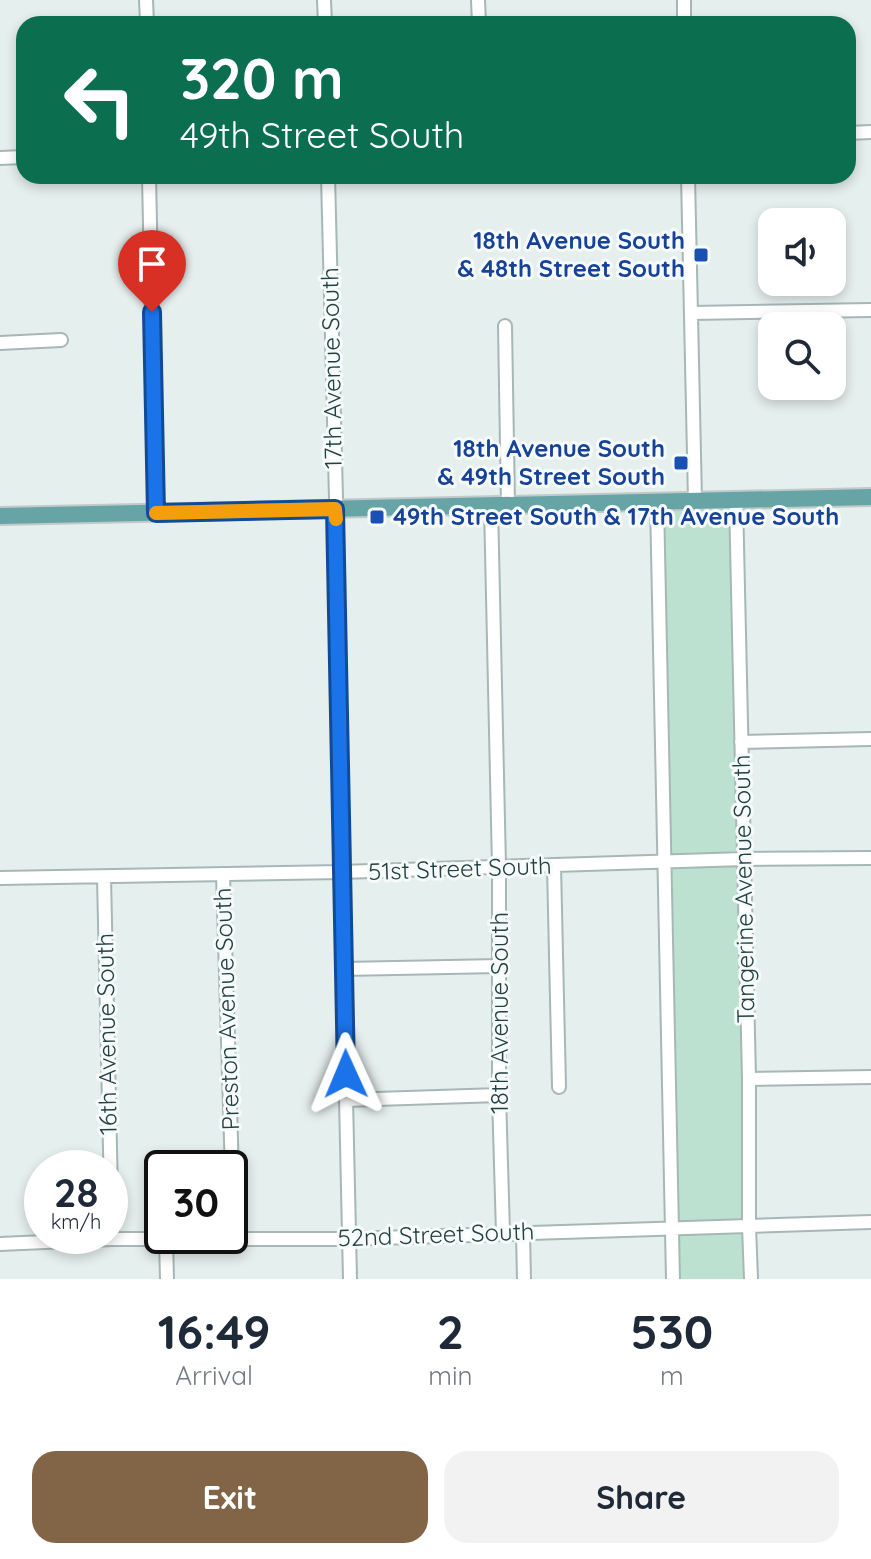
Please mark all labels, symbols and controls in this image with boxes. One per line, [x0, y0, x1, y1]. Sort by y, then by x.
text: 320 m [180, 43, 344, 113]
icon: left [48, 48, 152, 152]
text: 49th Street South [180, 112, 464, 157]
map controls [758, 208, 846, 400]
button: sound [758, 208, 846, 296]
place label: 18th Avenue South & 48th Street South [457, 225, 685, 283]
pin [118, 230, 186, 312]
icon: arrive [130, 242, 174, 286]
marker: 18th Avenue South & 48th Street South [692, 246, 710, 264]
street label: 17th Avenue South [314, 267, 348, 469]
button: search [758, 312, 846, 400]
place label: 18th Avenue South & 49th Street South [437, 433, 665, 491]
marker: 18th Avenue South & 49th Street South [672, 454, 690, 472]
place label: 49th Street South & 17th Avenue South [393, 501, 839, 531]
marker: 49th Street South & 17th Avenue South [368, 508, 386, 526]
street label: Tangerine Avenue South [726, 754, 760, 1024]
street label: 51st Street South [368, 850, 552, 886]
street label: Preston Avenue South [207, 887, 245, 1131]
street label: 18th Avenue South [484, 912, 514, 1114]
street label: 16th Avenue South [89, 933, 123, 1135]
position arrow [304, 1032, 388, 1116]
speed limit sign: 30 [144, 1150, 248, 1254]
text: 28 [54, 1167, 98, 1217]
text: km/h [51, 1209, 101, 1234]
street label: 52nd Street South [337, 1216, 535, 1252]
text: 16:49 [158, 1301, 271, 1361]
text: 2 [437, 1301, 464, 1361]
text: 530 [630, 1301, 713, 1361]
text: Arrival [175, 1359, 253, 1392]
text: min [428, 1359, 473, 1392]
text: m [660, 1359, 684, 1392]
button: Exit [32, 1451, 428, 1543]
button: Share [444, 1451, 839, 1543]

